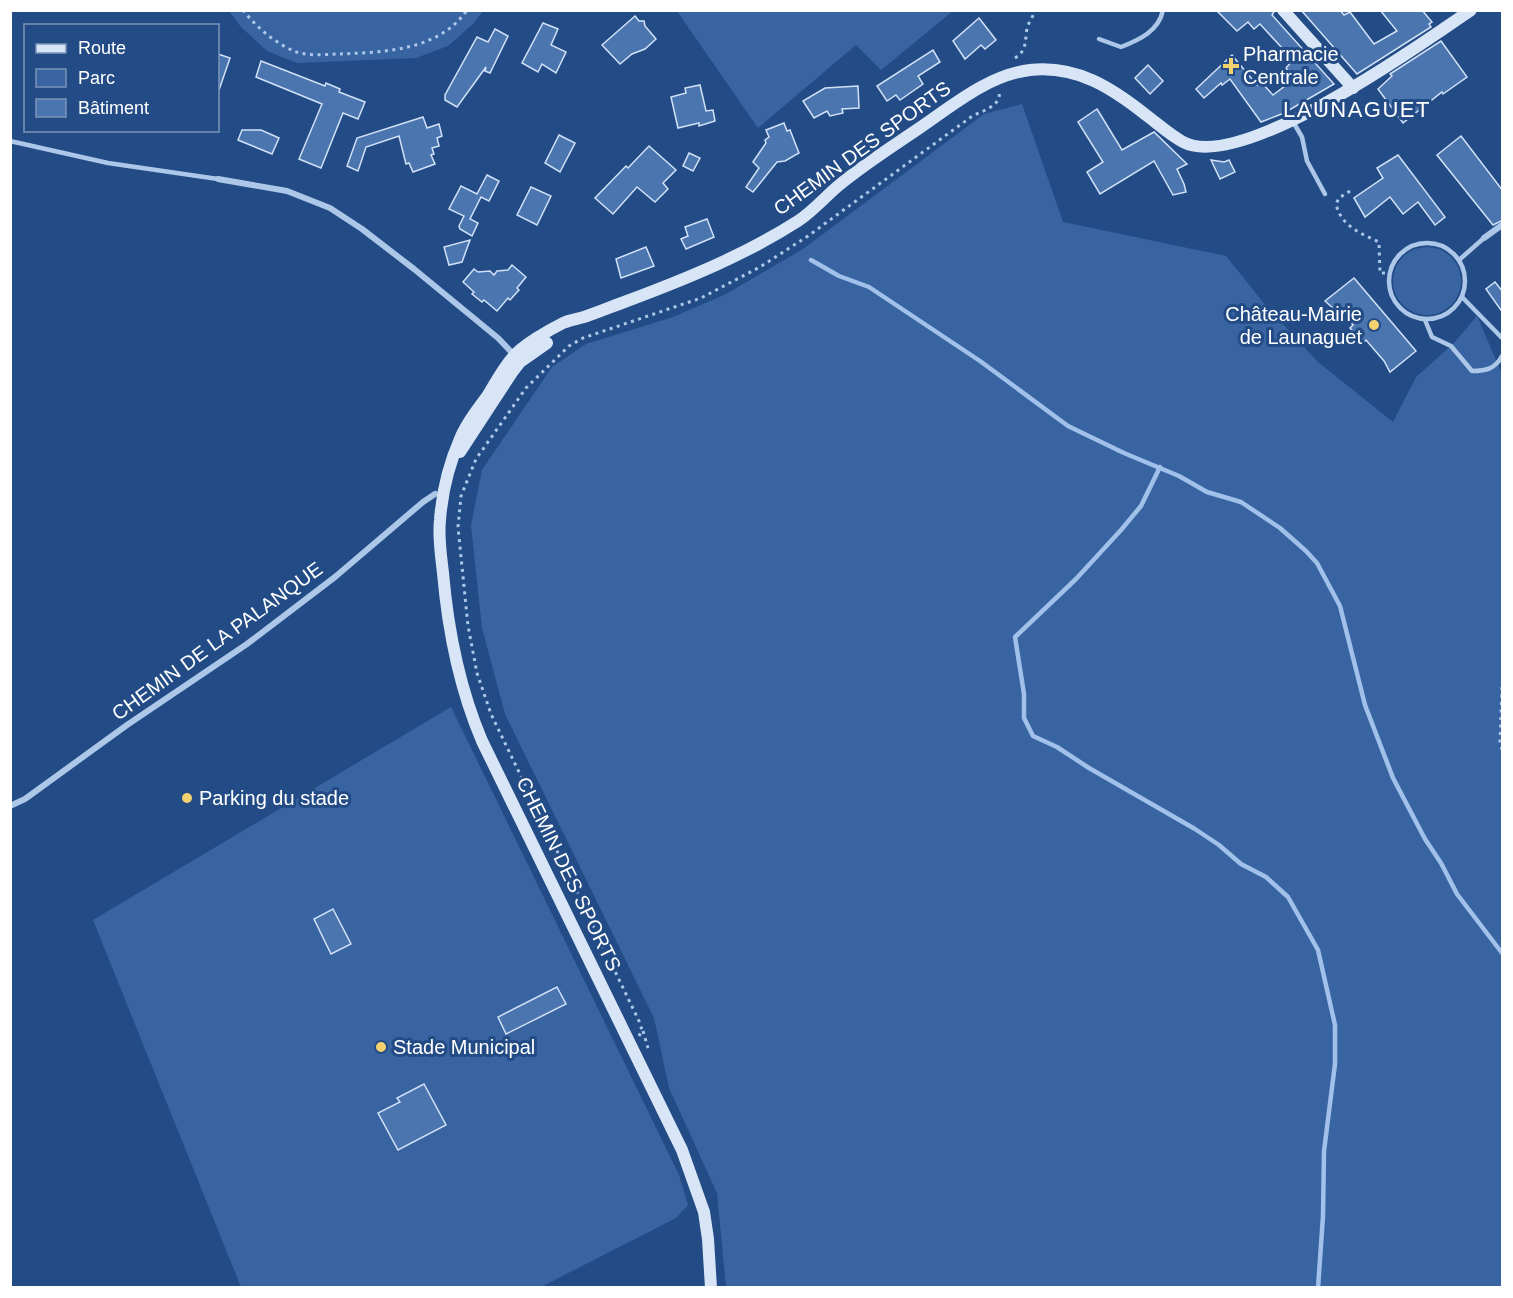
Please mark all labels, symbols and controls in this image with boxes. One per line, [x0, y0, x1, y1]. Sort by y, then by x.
legend [24, 24, 219, 132]
text: Route [78, 38, 126, 58]
place label: Pharmacie Centrale [1243, 43, 1339, 88]
marker: Pharmacie Centrale [1224, 59, 1238, 73]
text: Parc [78, 68, 115, 88]
street label: CHEMIN DES SPORTS [769, 77, 955, 219]
district label: LAUNAGUET [1283, 97, 1431, 122]
text: Bâtiment [78, 98, 149, 118]
place label: Château-Mairie de Launaguet [1225, 303, 1362, 348]
marker: Château-Mairie de Launaguet [1367, 318, 1381, 332]
street label: CHEMIN DE LA PALANQUE [108, 557, 326, 725]
street label: CHEMIN DES SPORTS [512, 773, 626, 975]
place label: Parking du stade [199, 787, 349, 809]
marker: Parking du stade [180, 791, 194, 805]
place label: Stade Municipal [393, 1036, 535, 1058]
marker: Stade Municipal [374, 1040, 388, 1054]

